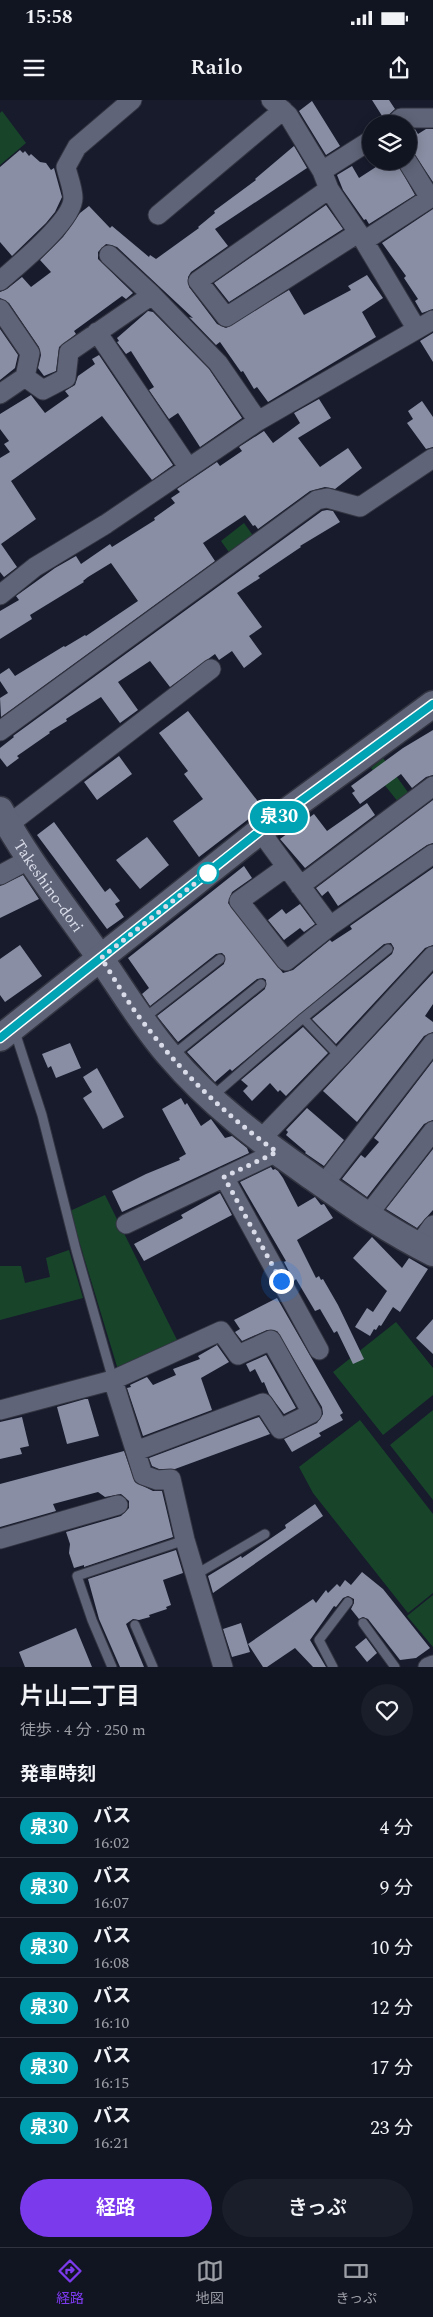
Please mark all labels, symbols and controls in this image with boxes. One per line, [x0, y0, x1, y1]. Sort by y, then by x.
text: 15:58 [25, 3, 73, 32]
text: Railo [190, 51, 243, 84]
icon: menu [20, 54, 48, 82]
icon: share [385, 54, 413, 82]
map controls [362, 115, 417, 170]
button: layers [362, 115, 417, 170]
line badge: 泉30 [250, 801, 308, 833]
text: 泉30 [260, 803, 298, 830]
street label: Takeshino-dori [7, 835, 89, 938]
unlabelled marker [197, 862, 219, 884]
your location [269, 1269, 294, 1294]
text: 片山二丁目 [20, 1679, 140, 1715]
button: heart [361, 1684, 413, 1736]
text: 徒歩 · 4 分 · 250 m [20, 1718, 146, 1742]
text: 発車時刻 [20, 1760, 96, 1789]
text: バス [93, 1802, 131, 1831]
text: 泉30 [30, 1814, 68, 1841]
text: 4 分 [380, 1814, 413, 1843]
text: 16:02 [93, 1831, 129, 1855]
text: バス [93, 1862, 131, 1891]
text: 泉30 [30, 1874, 68, 1901]
text: 9 分 [380, 1874, 413, 1903]
text: 16:07 [93, 1891, 129, 1915]
text: バス [93, 1922, 131, 1951]
text: 泉30 [30, 1934, 68, 1961]
text: 10 分 [370, 1934, 413, 1963]
text: 16:08 [93, 1951, 129, 1975]
text: バス [93, 1982, 131, 2011]
text: 泉30 [30, 1994, 68, 2021]
text: 12 分 [370, 1994, 413, 2023]
text: 16:10 [93, 2011, 129, 2035]
text: バス [93, 2042, 131, 2071]
text: 泉30 [30, 2054, 68, 2081]
text: 17 分 [370, 2054, 413, 2083]
text: 16:15 [93, 2071, 129, 2095]
text: バス [93, 2102, 131, 2131]
text: 泉30 [30, 2114, 68, 2141]
text: 23 分 [370, 2114, 413, 2143]
text: 16:21 [93, 2131, 129, 2155]
button: 経路 [20, 2179, 212, 2237]
button: きっぷ [222, 2179, 413, 2237]
tab: 経路 [56, 2257, 84, 2309]
tab: 地図 [196, 2257, 224, 2309]
tab: きっぷ [336, 2257, 377, 2309]

